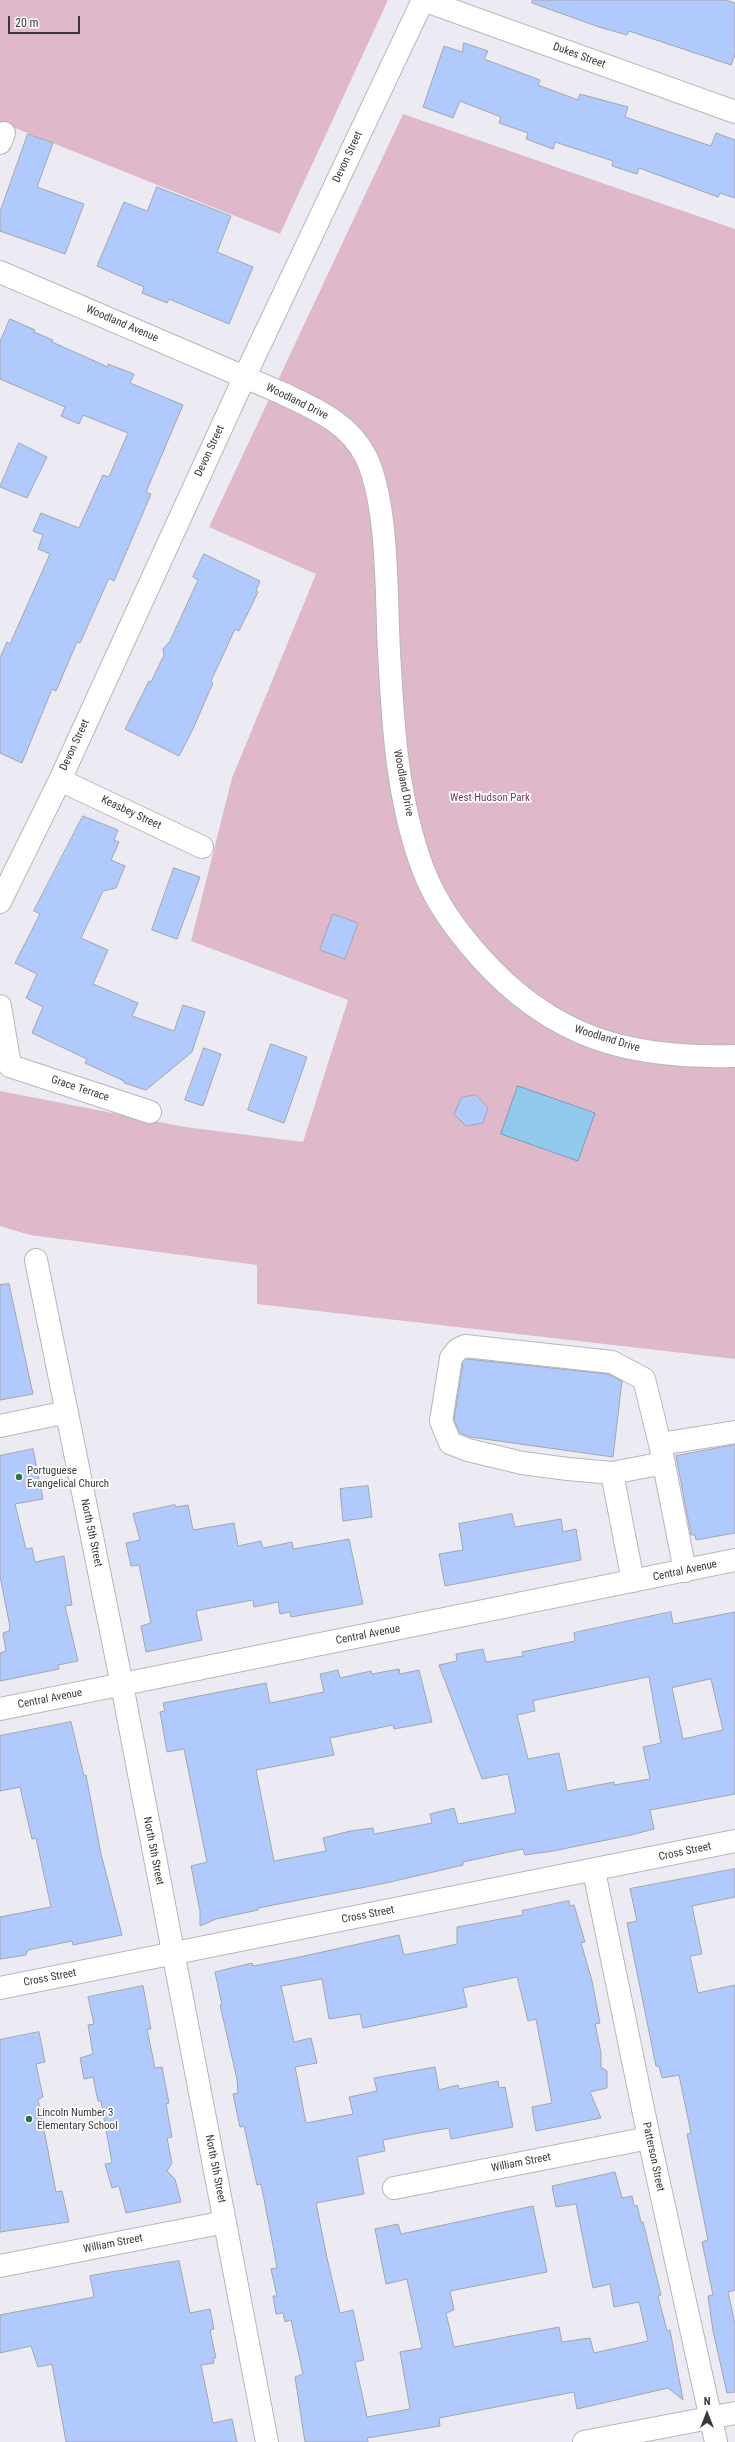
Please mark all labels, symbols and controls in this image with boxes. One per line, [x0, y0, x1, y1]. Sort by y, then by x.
scale bar [10, 8, 82, 34]
text: 20 m [15, 16, 39, 30]
street label: Dukes Street [551, 40, 607, 72]
street label: Devon Street [330, 129, 366, 185]
street label: Woodland Avenue [84, 303, 160, 345]
street label: Woodland Drive [264, 381, 330, 423]
street label: Devon Street [192, 423, 228, 479]
street label: Devon Street [57, 717, 93, 773]
street label: Woodland Drive [390, 748, 416, 818]
park label: West Hudson Park [450, 791, 530, 805]
street label: Keasbey Street [99, 793, 163, 833]
street label: Woodland Drive [573, 1023, 641, 1055]
street label: Grace Terrace [49, 1073, 111, 1105]
place label: Portuguese Evangelical Church [27, 1464, 109, 1490]
marker: Portuguese Evangelical Church [14, 1472, 24, 1482]
street label: North 5th Street [77, 1498, 105, 1568]
street label: Central Avenue [652, 1558, 718, 1584]
street label: Central Avenue [335, 1622, 401, 1648]
street label: Central Avenue [17, 1686, 83, 1712]
street label: North 5th Street [140, 1816, 166, 1886]
street label: Cross Street [658, 1840, 712, 1864]
street label: Cross Street [341, 1903, 395, 1927]
street label: Cross Street [23, 1966, 77, 1990]
place label: Lincoln Number 3 Elementary School [37, 2106, 118, 2132]
marker: Lincoln Number 3 Elementary School [24, 2114, 34, 2124]
street label: Patterson Street [639, 2121, 667, 2193]
street label: North 5th Street [202, 2134, 228, 2204]
street label: William Street [490, 2151, 552, 2175]
street label: William Street [82, 2232, 144, 2256]
north arrow [687, 2394, 727, 2434]
text: N [704, 2395, 710, 2408]

